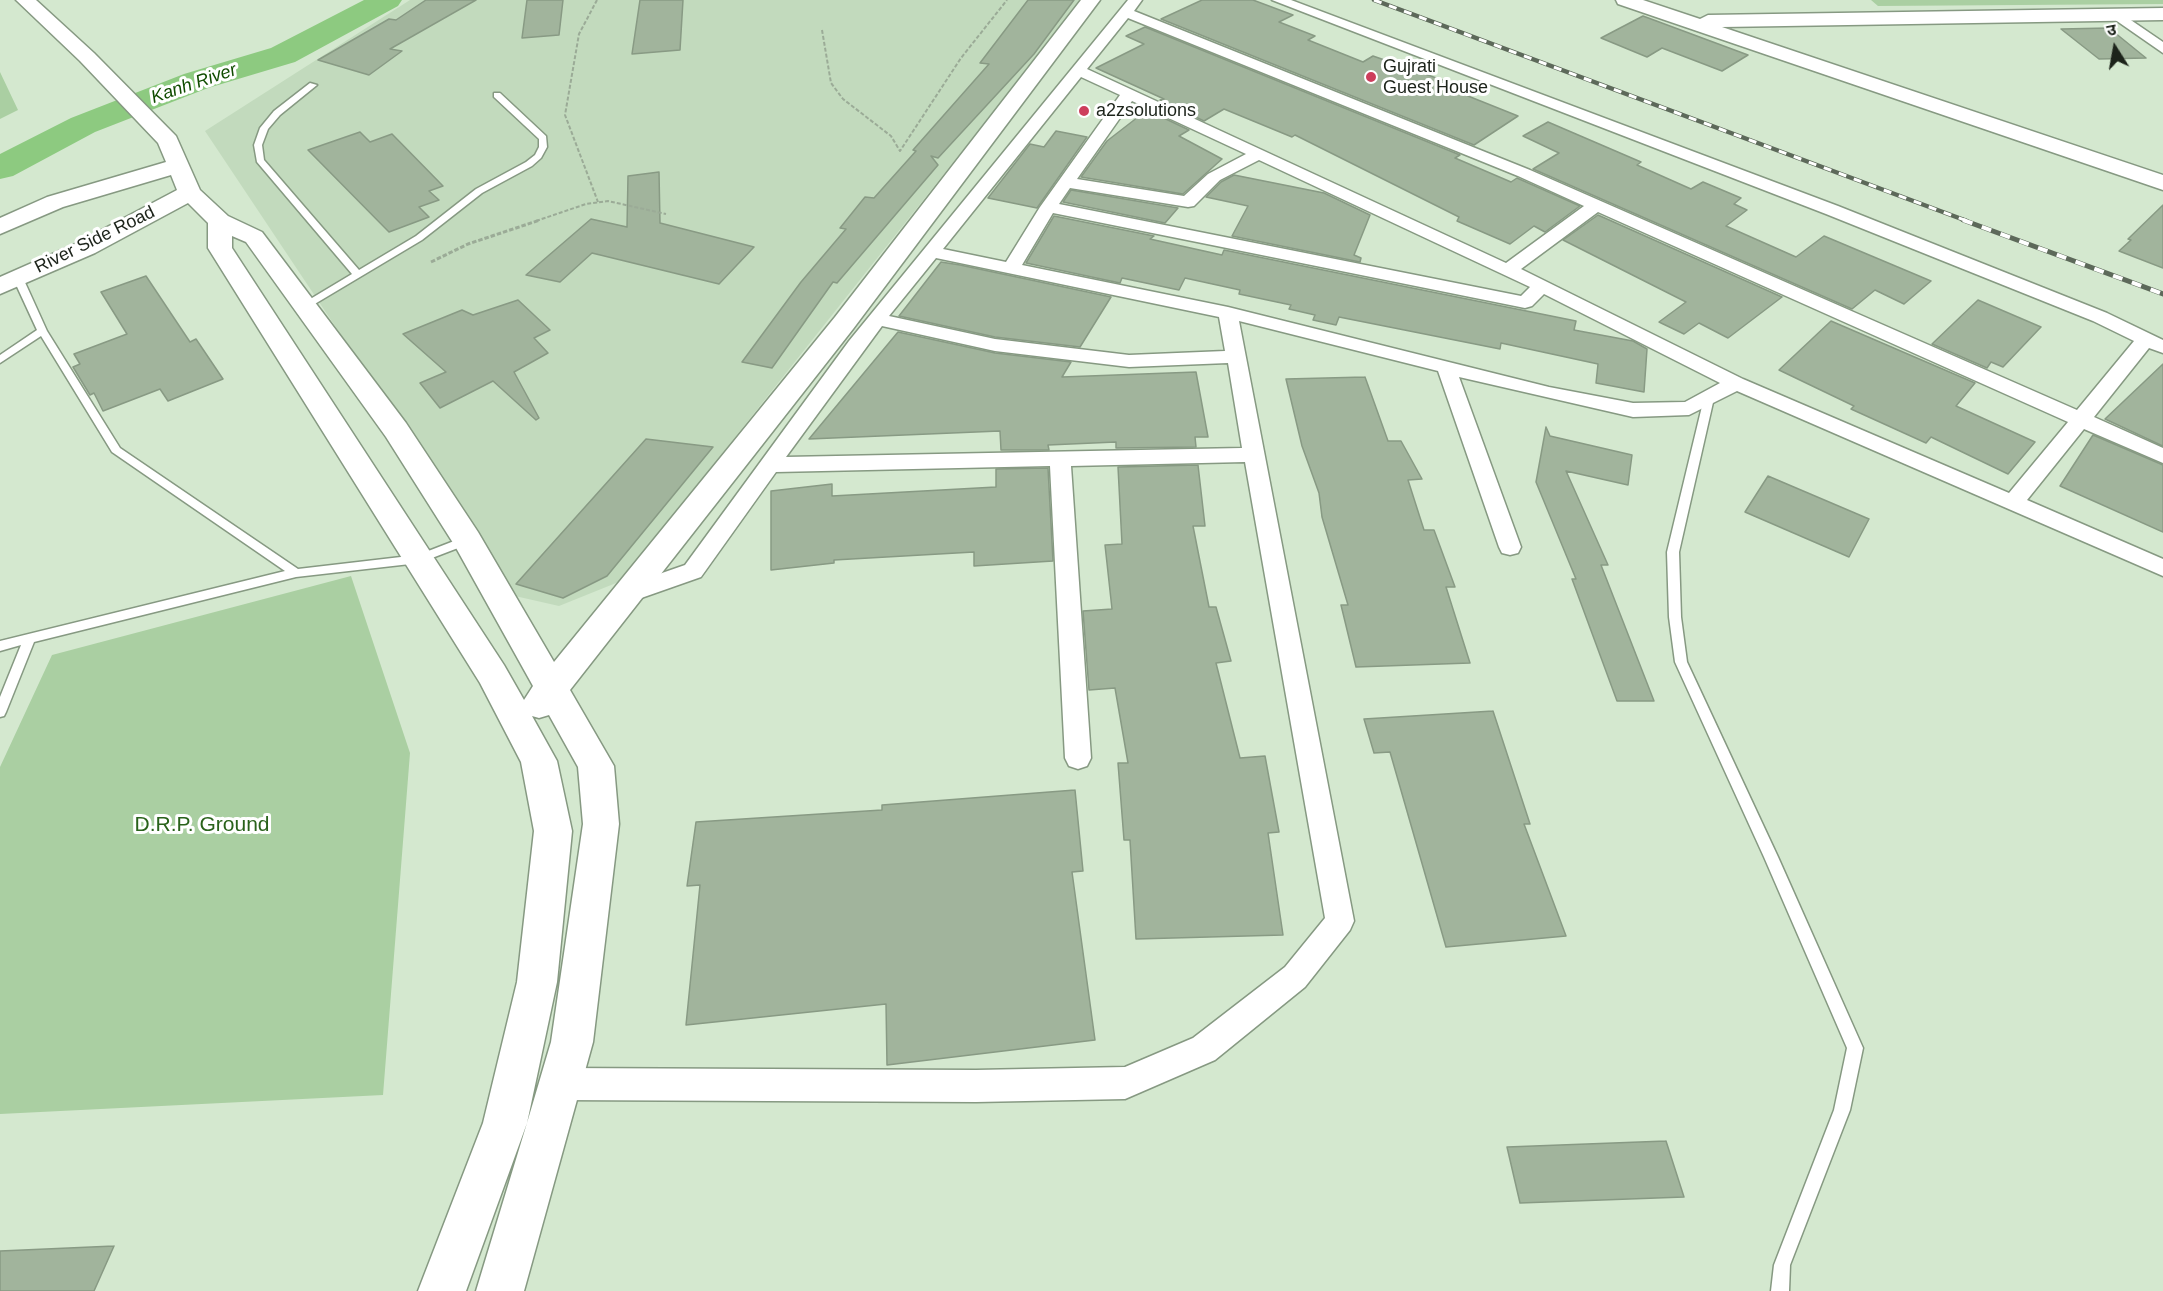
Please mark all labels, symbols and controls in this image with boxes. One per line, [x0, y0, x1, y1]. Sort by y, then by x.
north arrow [2085, 18, 2145, 78]
text: उ [2105, 21, 2118, 39]
place label: Gujrati Guest House [1383, 56, 1488, 98]
water label: Kanh River [148, 59, 240, 109]
marker: Gujrati Guest House [1364, 70, 1378, 84]
place label: a2zsolutions [1096, 100, 1196, 122]
marker: a2zsolutions [1077, 104, 1091, 118]
street label: River Side Road [31, 202, 159, 278]
park label: D.R.P. Ground [134, 812, 270, 838]

